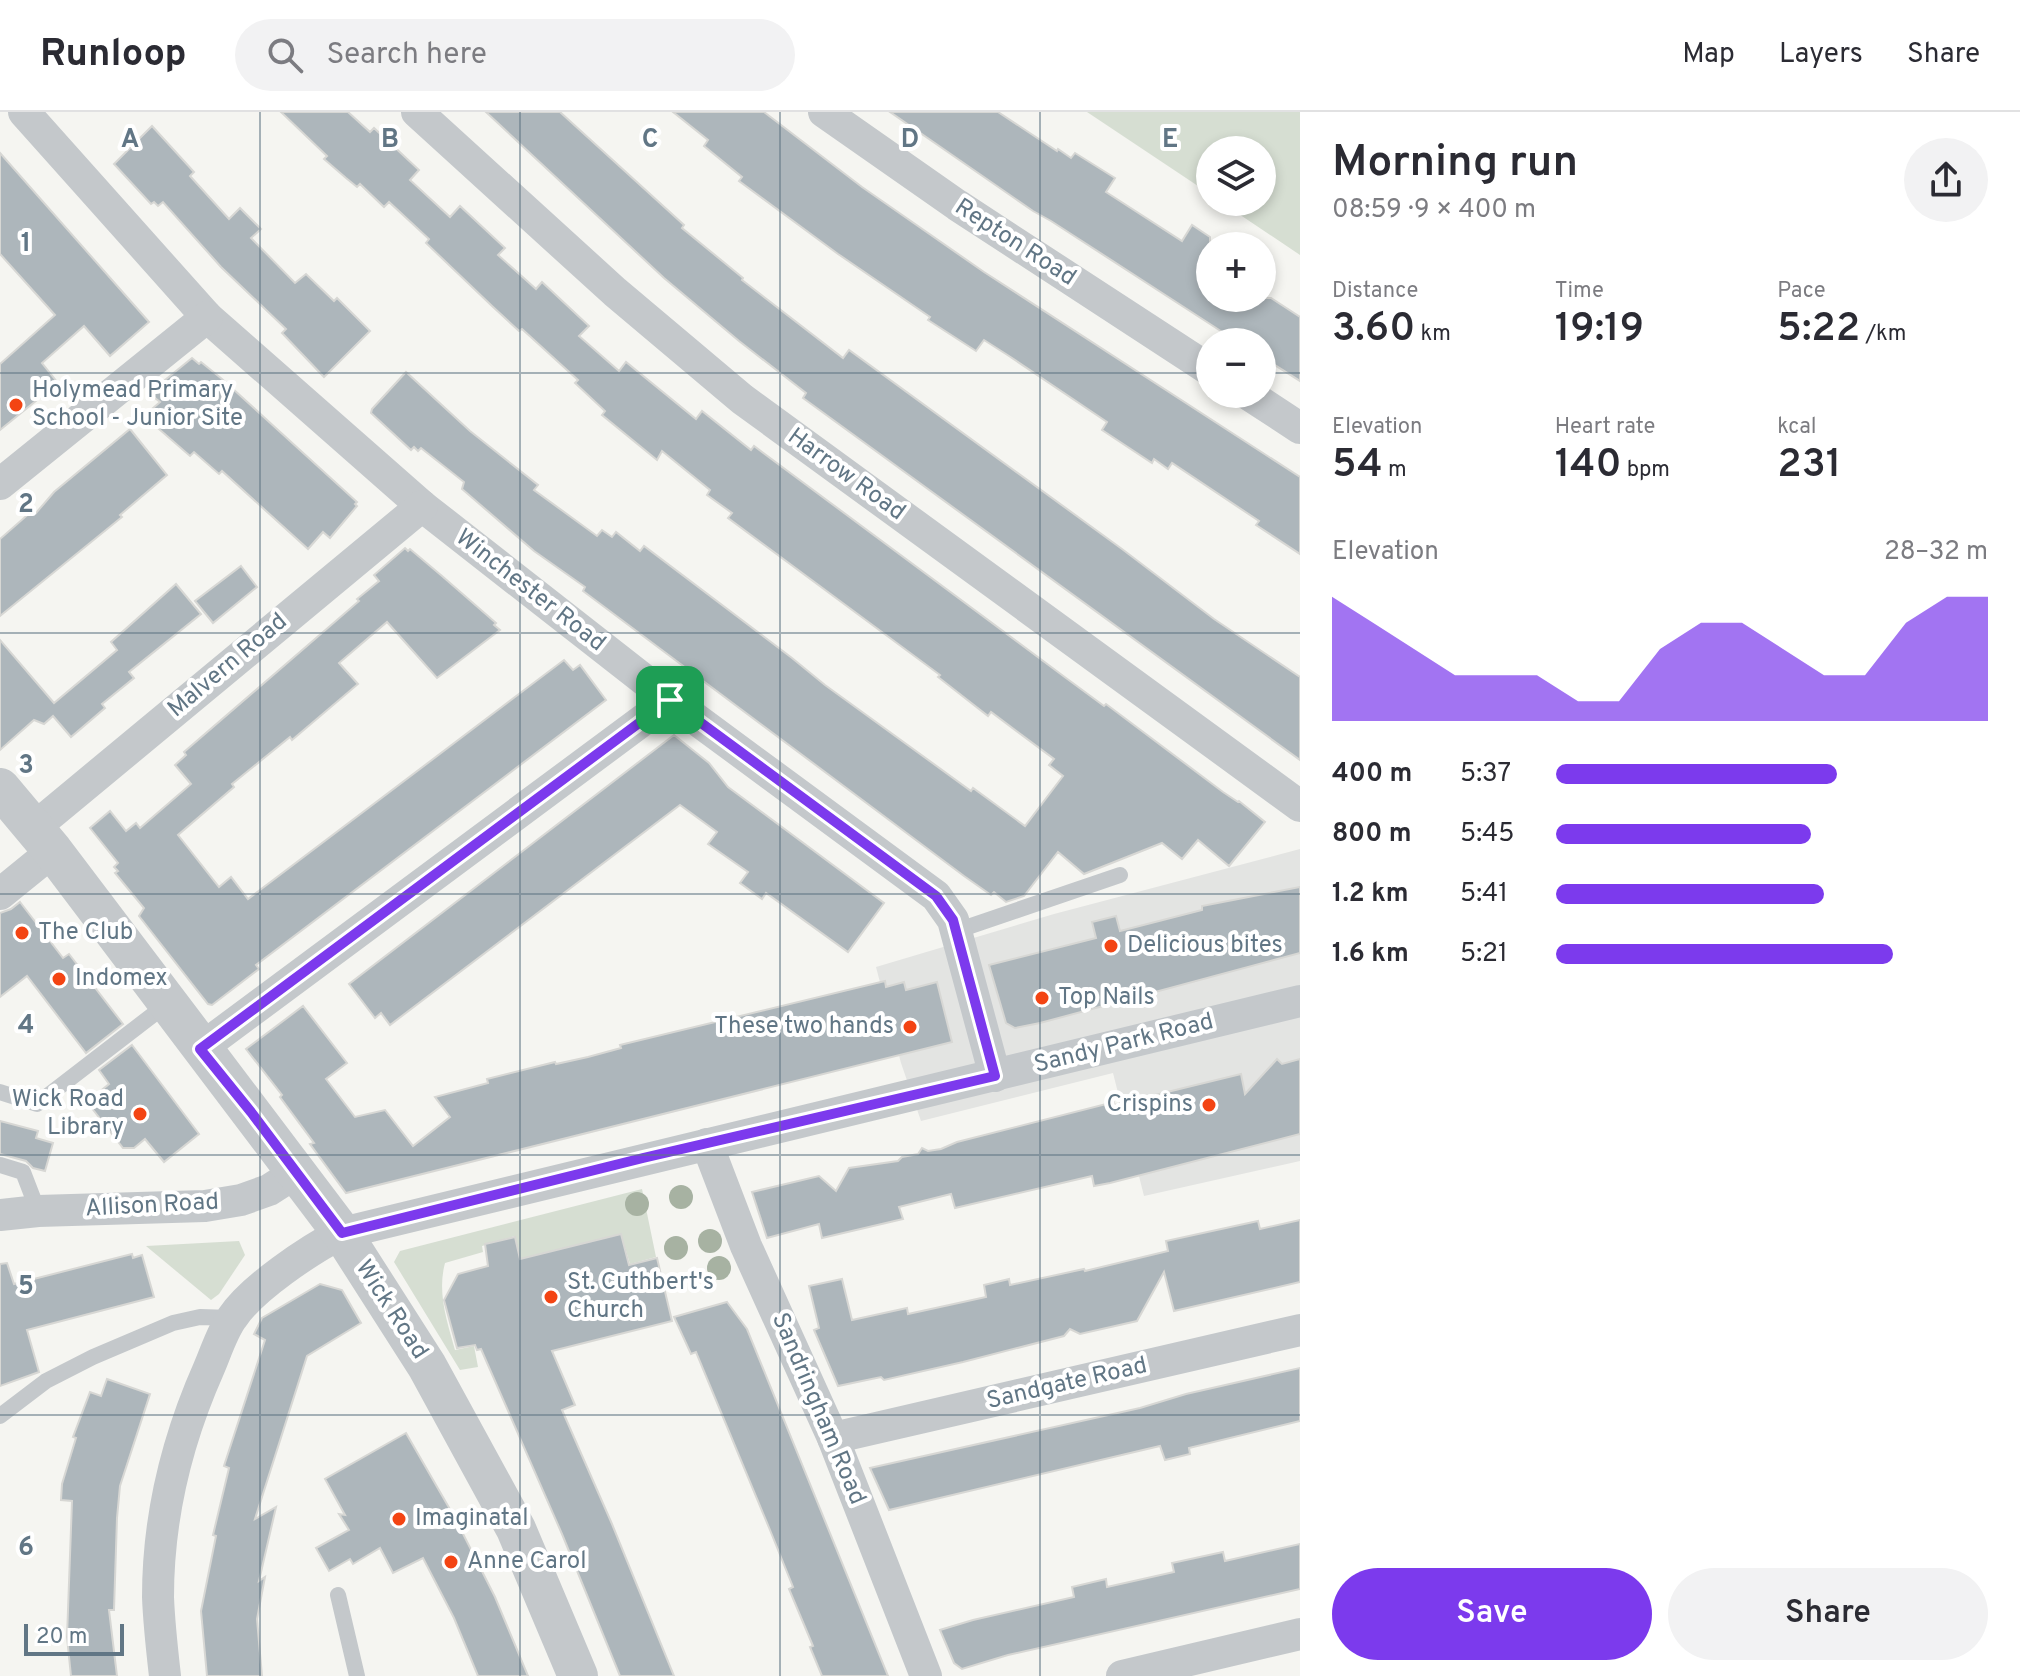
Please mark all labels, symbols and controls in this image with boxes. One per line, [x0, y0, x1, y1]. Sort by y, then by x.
search box [235, 19, 795, 91]
text: Runloop [40, 31, 187, 80]
icon: search [263, 33, 307, 77]
text: Search here [327, 37, 487, 74]
text: Map [1682, 37, 1735, 73]
text: Layers [1779, 37, 1863, 73]
text: Share [1907, 37, 1980, 73]
text: A [121, 124, 139, 157]
text: B [381, 124, 399, 157]
text: C [642, 124, 658, 157]
text: D [901, 124, 919, 157]
text: E [1162, 124, 1178, 157]
map controls [1196, 136, 1276, 408]
button: layers [1196, 136, 1276, 216]
text: Morning run [1332, 136, 1578, 192]
button: share [1904, 138, 1988, 222]
street label: Repton Road [949, 193, 1081, 293]
text: 08:59 · 9 × 400 m [1332, 194, 1536, 227]
text: 1 [21, 228, 31, 261]
button: + [1196, 232, 1276, 312]
text: Distance [1332, 278, 1418, 305]
text: Time [1555, 278, 1604, 305]
text: Pace [1777, 278, 1826, 305]
text: 3.60 [1332, 305, 1415, 355]
text: 19:19 [1555, 305, 1644, 355]
text: 5:22 [1777, 305, 1860, 355]
text: km [1415, 321, 1451, 348]
text: /km [1860, 321, 1907, 348]
button: − [1196, 328, 1276, 408]
place label: Holymead Primary School - Junior Site [32, 376, 243, 434]
marker: Holymead Primary School - Junior Site [7, 396, 25, 414]
text: Elevation [1332, 414, 1422, 441]
text: Heart rate [1555, 414, 1655, 441]
text: kcal [1777, 414, 1816, 441]
street label: Harrow Road [781, 422, 911, 528]
text: 54 [1332, 441, 1383, 491]
text: 140 [1555, 441, 1622, 491]
text: 231 [1777, 441, 1841, 491]
text: m [1383, 457, 1407, 484]
text: bpm [1622, 457, 1670, 484]
text: 2 [18, 489, 34, 522]
street label: Winchester Road [449, 523, 611, 659]
text: Elevation [1332, 536, 1439, 569]
text: 28–32 m [1884, 536, 1988, 569]
street label: Malvern Road [162, 607, 294, 725]
pin [636, 666, 704, 734]
icon: arrive [648, 678, 692, 722]
text: 3 [18, 750, 34, 783]
text: 400 m [1332, 758, 1412, 791]
text: 5:37 [1460, 758, 1511, 791]
text: 800 m [1332, 818, 1412, 851]
text: 5:45 [1460, 818, 1514, 851]
text: 1.2 km [1332, 878, 1409, 911]
text: 5:41 [1460, 878, 1508, 911]
place label: The Club [38, 918, 133, 948]
marker: The Club [13, 924, 31, 942]
place label: Delicious bites [1127, 931, 1283, 961]
marker: Delicious bites [1102, 937, 1120, 955]
text: 1.6 km [1332, 938, 1409, 971]
text: 5:21 [1460, 938, 1508, 971]
place label: Indomex [75, 964, 168, 994]
marker: Indomex [50, 970, 68, 988]
place label: Top Nails [1058, 983, 1155, 1013]
marker: Top Nails [1033, 989, 1051, 1007]
street label: Sandy Park Road [1031, 1007, 1217, 1081]
text: 4 [18, 1010, 34, 1043]
place label: These two hands [714, 1012, 894, 1042]
marker: These two hands [901, 1018, 919, 1036]
place label: Wick Road Library [12, 1085, 124, 1143]
place label: Crispins [1106, 1090, 1193, 1120]
marker: Crispins [1200, 1096, 1218, 1114]
marker: Wick Road Library [131, 1105, 149, 1123]
street label: Allison Road [84, 1188, 220, 1224]
street label: Wick Road [348, 1255, 434, 1365]
place label: St. Cuthbert's Church [567, 1268, 714, 1326]
text: 5 [18, 1271, 34, 1304]
marker: St. Cuthbert's Church [542, 1288, 560, 1306]
street label: Sandringham Road [764, 1309, 872, 1509]
street label: Sandgate Road [984, 1351, 1150, 1417]
place label: Imaginatal [415, 1504, 528, 1534]
marker: Imaginatal [390, 1510, 408, 1528]
text: 6 [18, 1532, 34, 1565]
place label: Anne Carol [467, 1547, 586, 1577]
marker: Anne Carol [442, 1553, 460, 1571]
button: Save [1332, 1568, 1652, 1660]
button: Share [1668, 1568, 1988, 1660]
scale bar [24, 1620, 124, 1656]
text: 20 m [36, 1624, 87, 1651]

